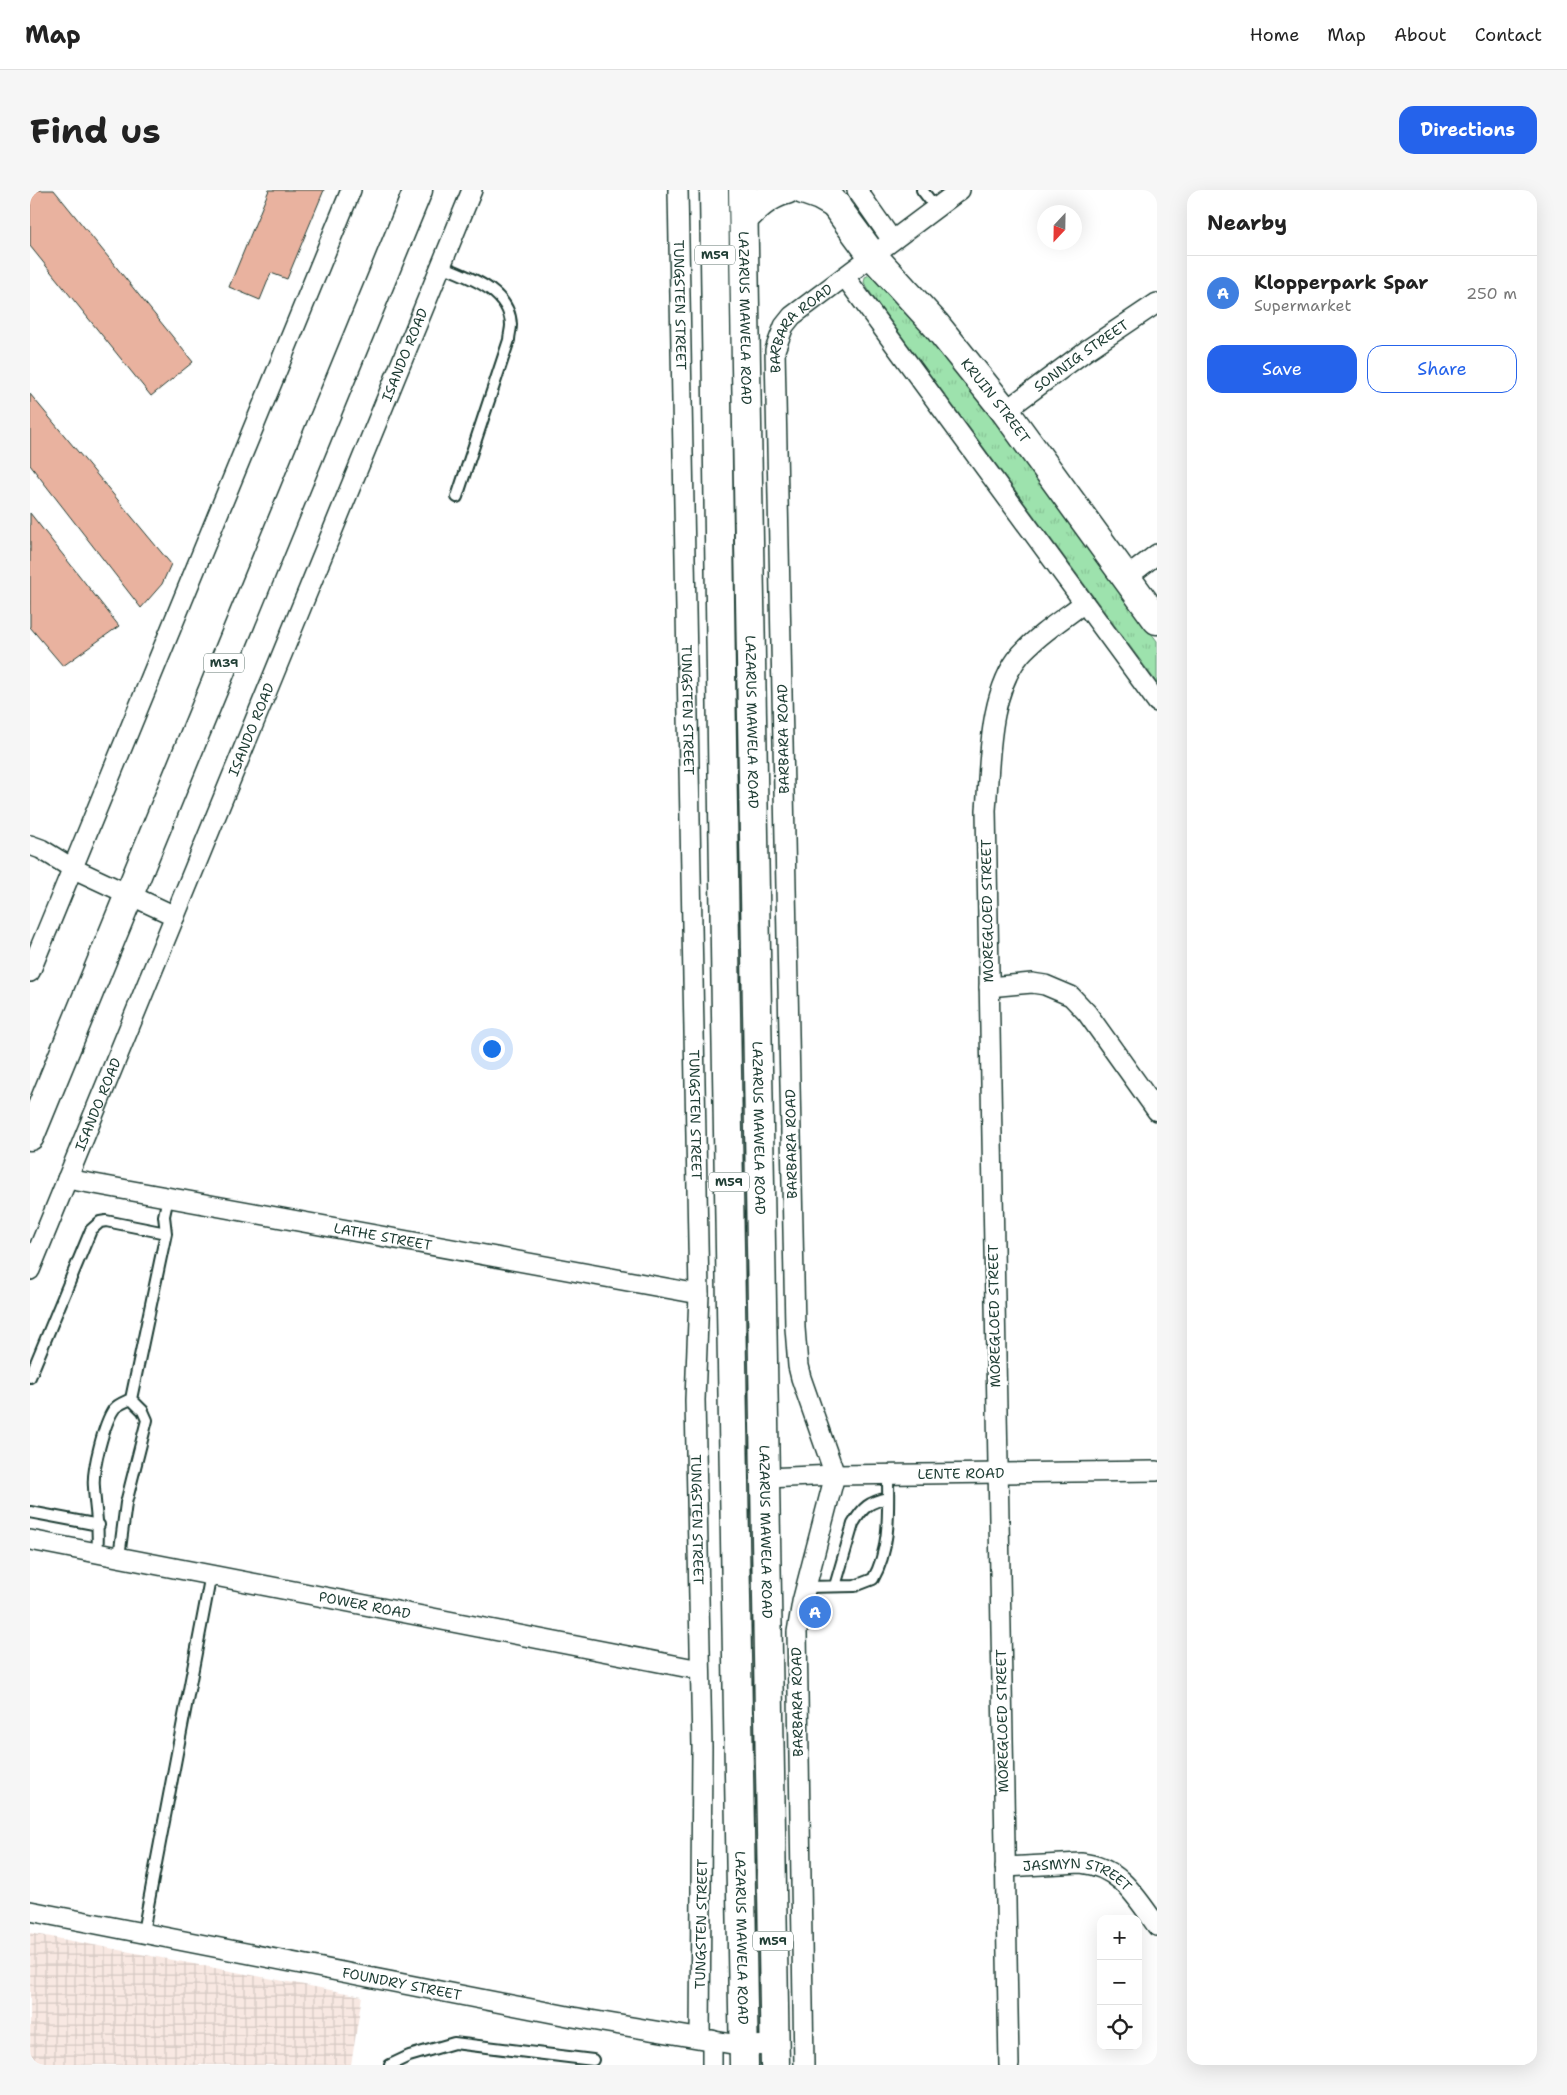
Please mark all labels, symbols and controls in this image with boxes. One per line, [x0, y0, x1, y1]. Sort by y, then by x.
text: Map [25, 19, 81, 51]
text: Home [1250, 23, 1299, 47]
text: Map [1327, 23, 1366, 47]
text: About [1394, 23, 1447, 47]
text: Contact [1475, 23, 1542, 47]
button: Directions [1399, 106, 1537, 154]
text: Find us [30, 107, 161, 154]
north arrow [1037, 205, 1082, 250]
text: Nearby [1207, 209, 1287, 237]
street label: LAZARUS MAWELA ROAD [735, 231, 756, 405]
street label: TUNGSTEN STREET [670, 240, 690, 371]
road number: M59 [695, 246, 735, 264]
text: Klopperpark Spar [1254, 270, 1428, 295]
street label: BARBARA ROAD [765, 280, 836, 373]
text: A [1217, 283, 1229, 304]
text: 250 m [1466, 283, 1517, 304]
text: Supermarket [1254, 295, 1351, 316]
street label: ISANDO ROAD [377, 305, 432, 404]
street label: SONNIG STREET [1030, 315, 1132, 396]
button: Save [1207, 345, 1357, 393]
button: Share [1367, 345, 1517, 393]
street label: KRUIN STREET [957, 355, 1034, 447]
street label: LAZARUS MAWELA ROAD [742, 635, 763, 809]
street label: TUNGSTEN STREET [678, 645, 698, 776]
road number: M39 [204, 653, 244, 672]
street label: ISANDO ROAD [224, 680, 278, 779]
street label: BARBARA ROAD [773, 684, 793, 794]
street label: MOREGLOED STREET [977, 839, 997, 983]
your location [479, 1036, 505, 1062]
street label: LAZARUS MAWELA ROAD [749, 1041, 769, 1215]
street label: TUNGSTEN STREET [685, 1049, 706, 1181]
street label: ISANDO ROAD [71, 1055, 125, 1154]
street label: BARBARA ROAD [781, 1089, 801, 1199]
road number: M59 [709, 1172, 749, 1192]
street label: LATHE STREET [332, 1219, 434, 1254]
street label: MOREGLOED STREET [984, 1244, 1004, 1388]
street label: LAZARUS MAWELA ROAD [755, 1445, 776, 1619]
street label: TUNGSTEN STREET [687, 1454, 708, 1585]
street label: LENTE ROAD [917, 1464, 1004, 1483]
street label: POWER ROAD [317, 1587, 412, 1623]
pin: A [799, 1593, 831, 1631]
street label: BARBARA ROAD [787, 1647, 807, 1757]
street label: MOREGLOED STREET [992, 1649, 1012, 1793]
street label: LAZARUS MAWELA ROAD [731, 1851, 752, 2025]
street label: JASMYN STREET [1022, 1854, 1136, 1895]
street label: TUNGSTEN STREET [691, 1858, 711, 1989]
map controls [1097, 1915, 1142, 2050]
button: + [1097, 1915, 1142, 1960]
road number: M59 [753, 1932, 793, 1950]
button: − [1097, 1960, 1142, 2005]
street label: FOUNDRY STREET [341, 1963, 464, 2004]
button: locate [1097, 2005, 1142, 2050]

